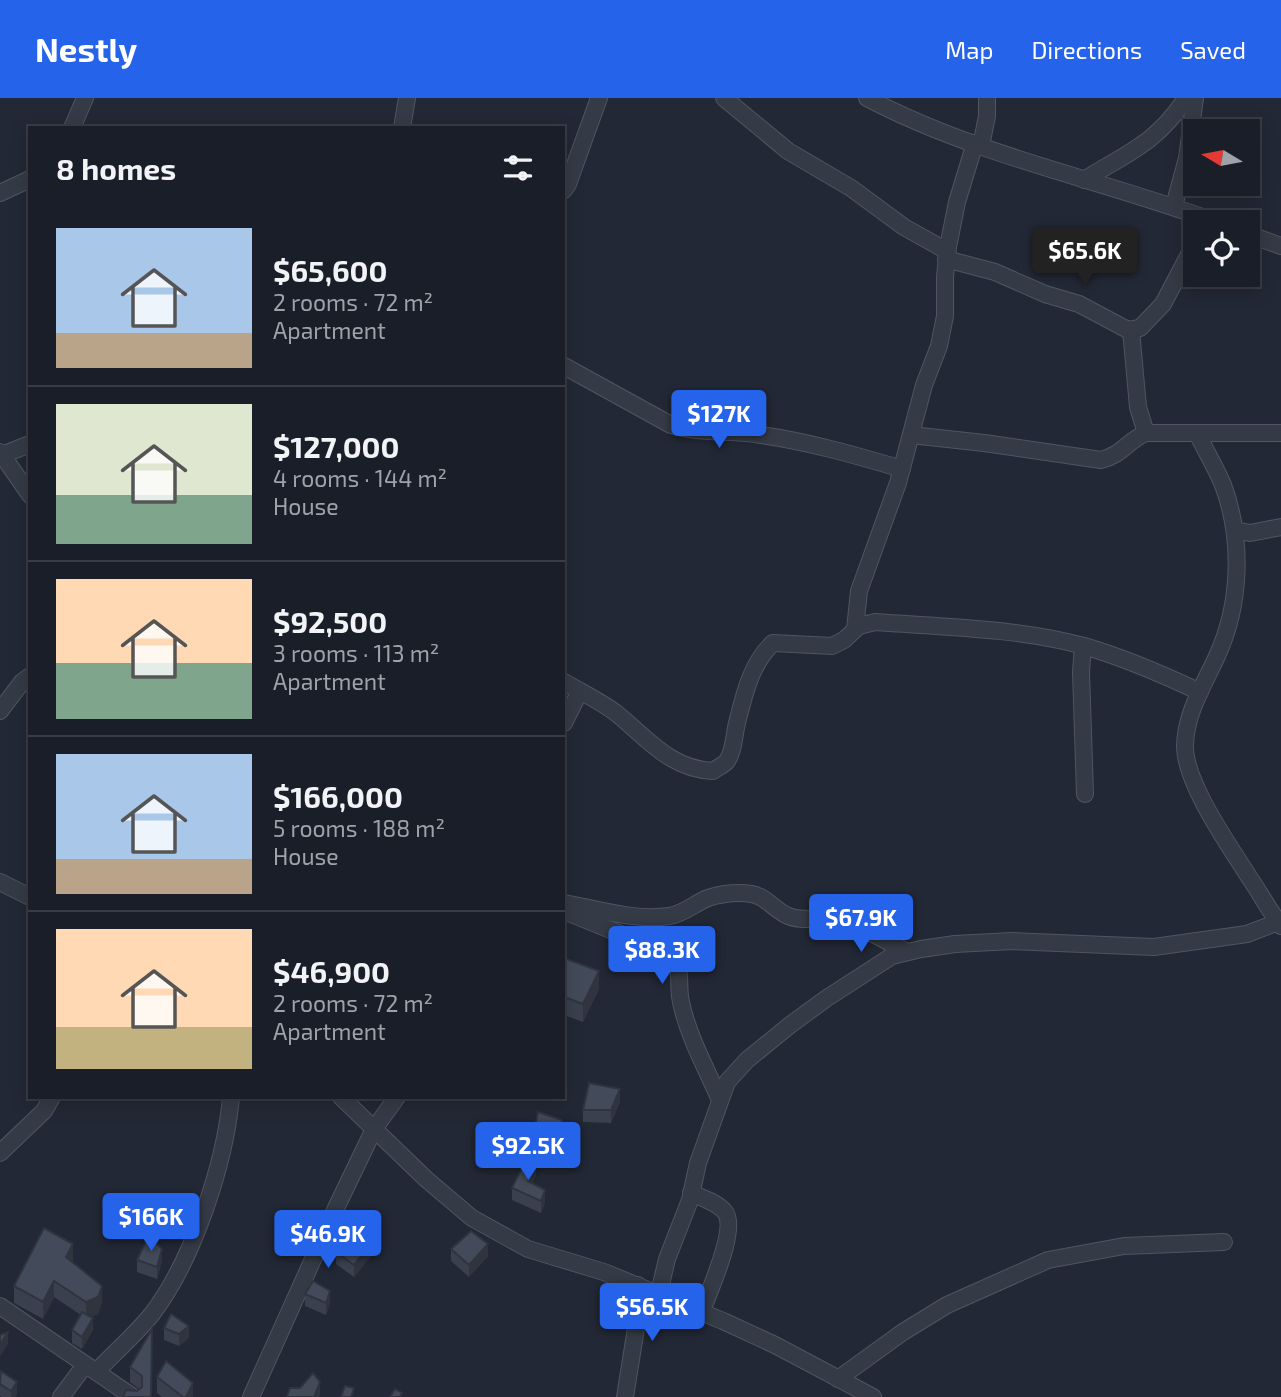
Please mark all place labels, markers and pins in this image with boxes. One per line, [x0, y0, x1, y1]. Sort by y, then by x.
pin: $65.6K [1028, 228, 1142, 287]
pin: $127K [670, 390, 768, 450]
pin: $67.9K [804, 894, 918, 954]
pin: $88.3K [605, 926, 719, 986]
pin: $92.5K [471, 1122, 585, 1182]
pin: $166K [102, 1194, 200, 1253]
pin: $46.9K [271, 1210, 385, 1270]
pin: $56.5K [595, 1284, 709, 1343]

